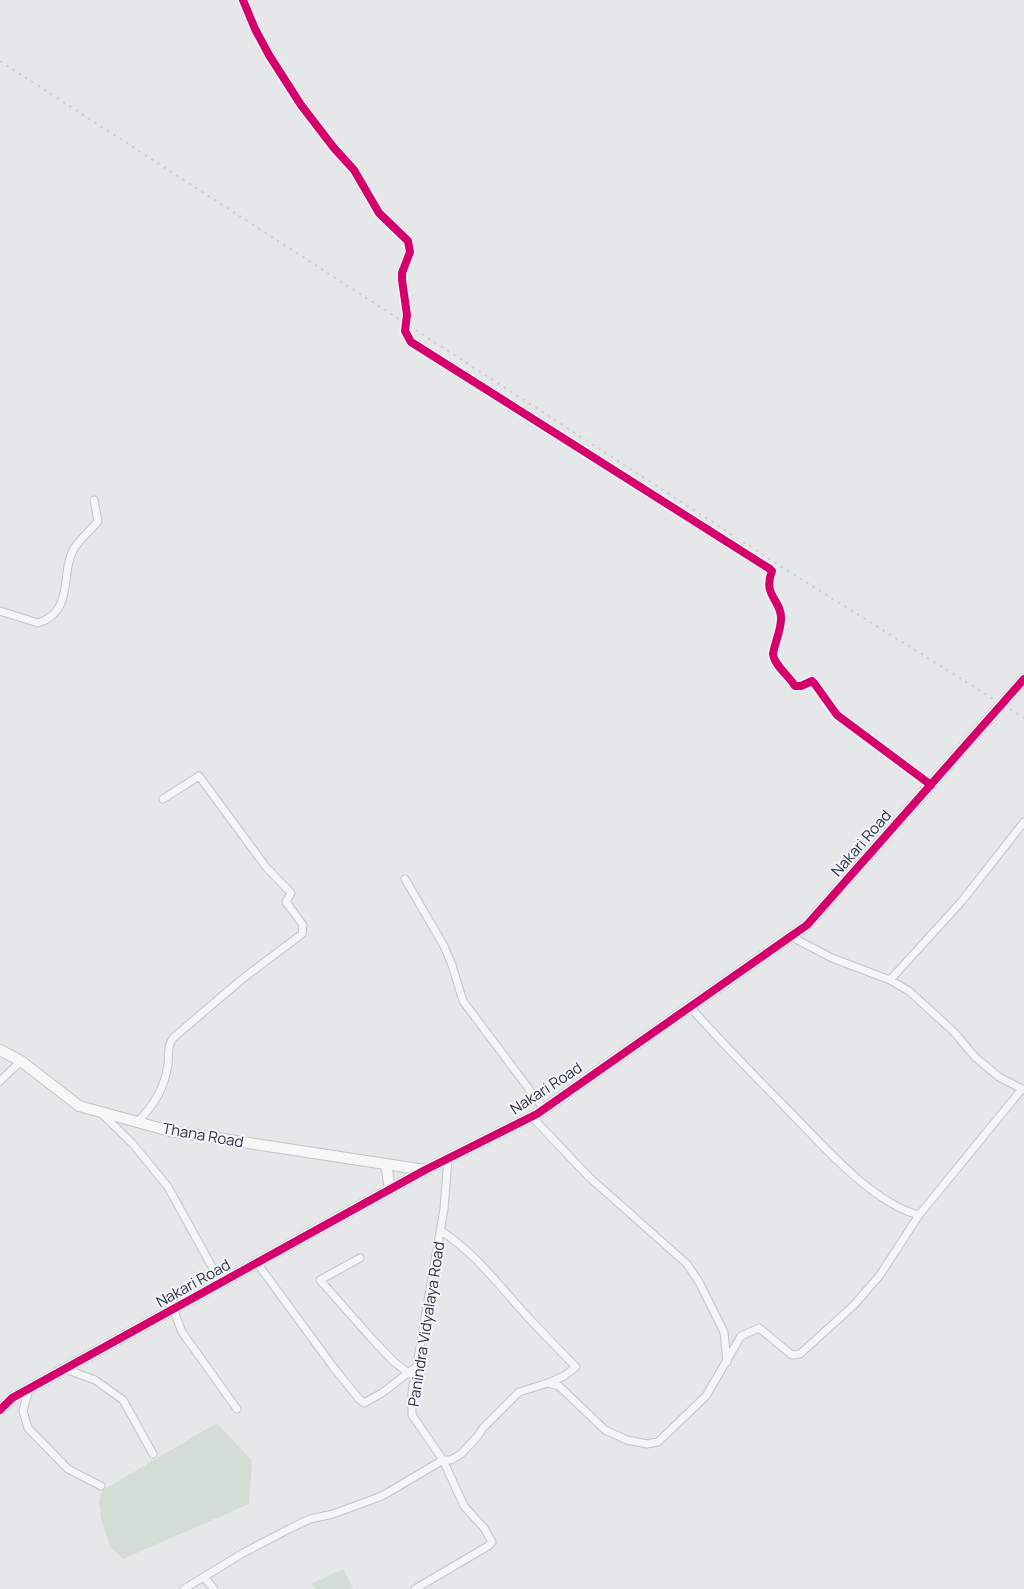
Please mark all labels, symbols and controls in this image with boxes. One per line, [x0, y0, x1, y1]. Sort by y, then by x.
street label: Nakari Road [826, 805, 896, 881]
street label: Nakari Road [506, 1057, 586, 1119]
street label: Thana Road [161, 1118, 245, 1152]
street label: Panindra Vidyalaya Road [403, 1240, 449, 1408]
street label: Nakari Road [152, 1254, 234, 1312]

